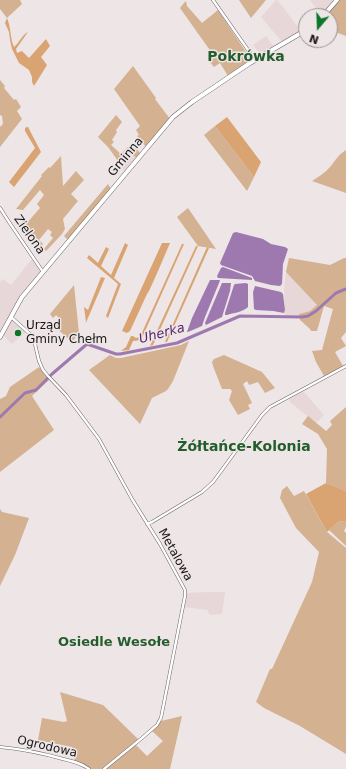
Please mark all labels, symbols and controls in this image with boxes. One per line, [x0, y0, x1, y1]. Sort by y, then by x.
north arrow [298, 8, 338, 48]
text: N [308, 31, 321, 47]
district label: Pokrówka [207, 49, 285, 65]
street label: Gminna [105, 134, 147, 180]
street label: Zielona [10, 213, 48, 257]
place label: Urząd Gminy Chełm [26, 319, 107, 347]
water label: Uherka [137, 320, 187, 348]
marker: Urząd Gminy Chełm [13, 328, 23, 338]
district label: Żółtańce-Kolonia [177, 439, 311, 455]
street label: Metalowa [155, 526, 195, 584]
district label: Osiedle Wesołe [58, 635, 170, 651]
street label: Ogrodowa [16, 733, 78, 761]

